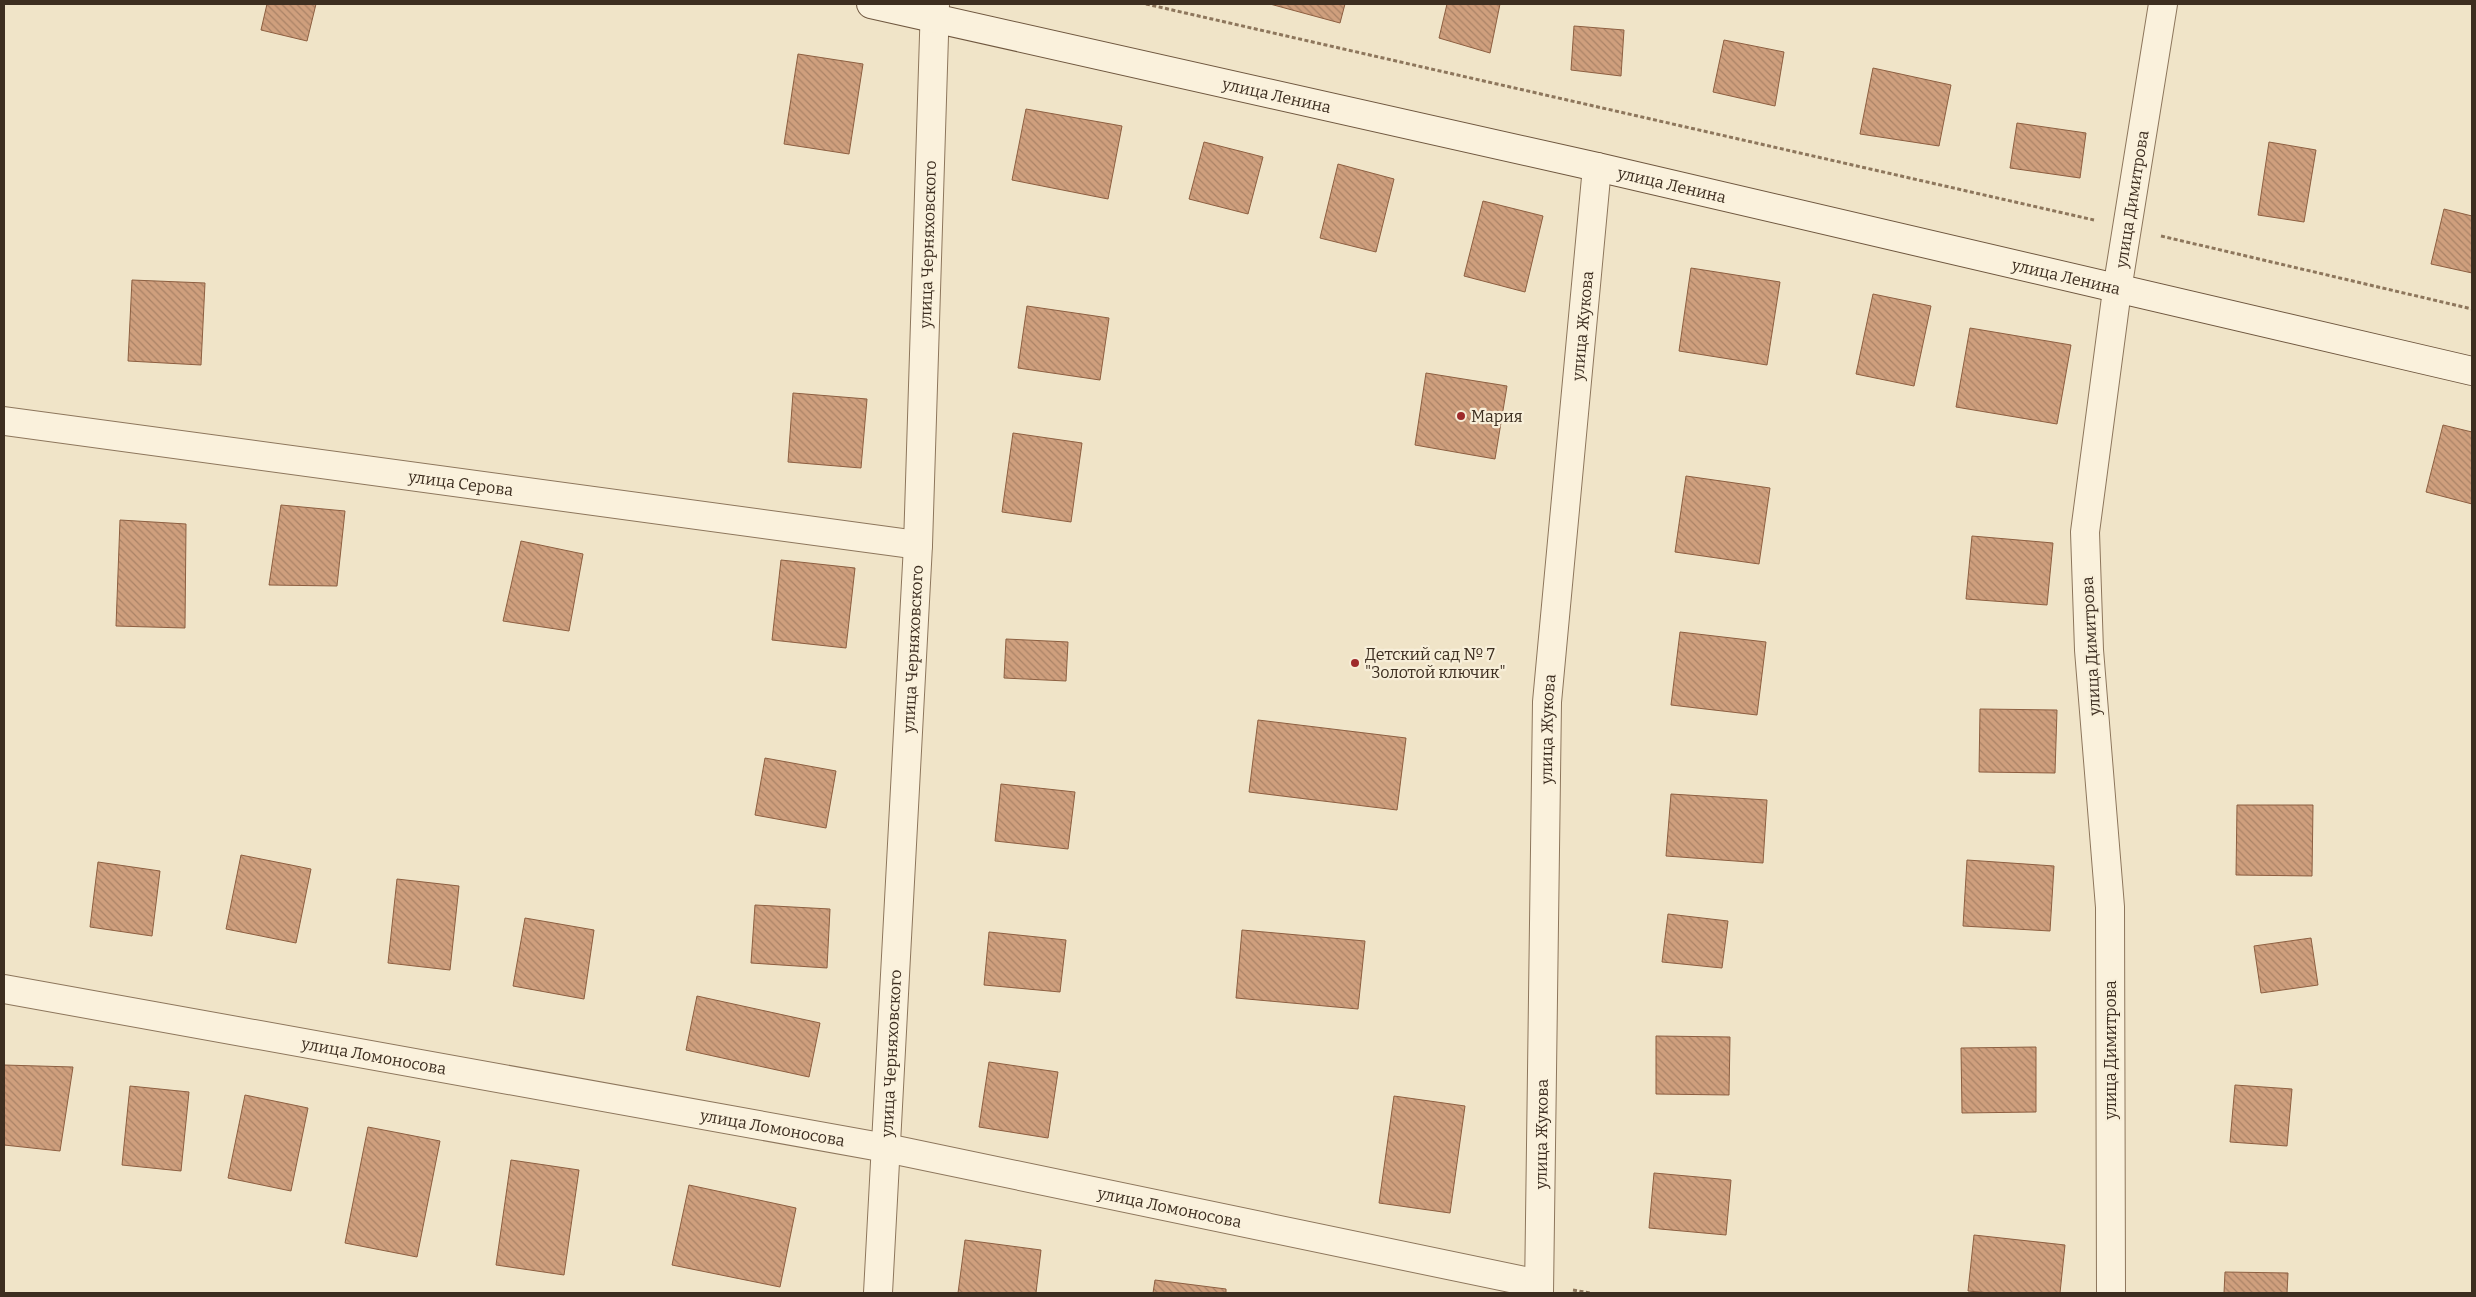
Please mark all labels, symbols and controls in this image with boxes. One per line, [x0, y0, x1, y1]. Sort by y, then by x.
street label: улица Ленина [1220, 74, 1333, 117]
street label: улица Димитрова [2111, 129, 2152, 270]
street label: улица Черняховского [915, 160, 940, 329]
street label: улица Ленина [1615, 162, 1728, 206]
street label: улица Ленина [2009, 254, 2123, 298]
street label: улица Жукова [1567, 270, 1597, 382]
place label: Мария [1471, 407, 1523, 426]
marker: Мария [1455, 410, 1467, 422]
street label: улица Серова [406, 466, 515, 500]
street label: улица Черняховского [898, 565, 926, 734]
street label: улица Димитрова [2078, 576, 2104, 717]
place label: Детский сад № 7 "Золотой ключик" [1365, 645, 1506, 682]
marker: Детский сад № 7 "Золотой ключик" [1349, 657, 1361, 669]
street label: улица Жукова [1536, 673, 1559, 785]
street label: улица Черняховского [877, 969, 905, 1139]
street label: улица Димитрова [2101, 980, 2120, 1121]
street label: улица Ломоносова [299, 1033, 448, 1078]
street label: улица Жукова [1531, 1079, 1551, 1190]
street label: улица Ломоносова [698, 1105, 847, 1150]
street label: улица Ломоносова [1095, 1183, 1244, 1231]

